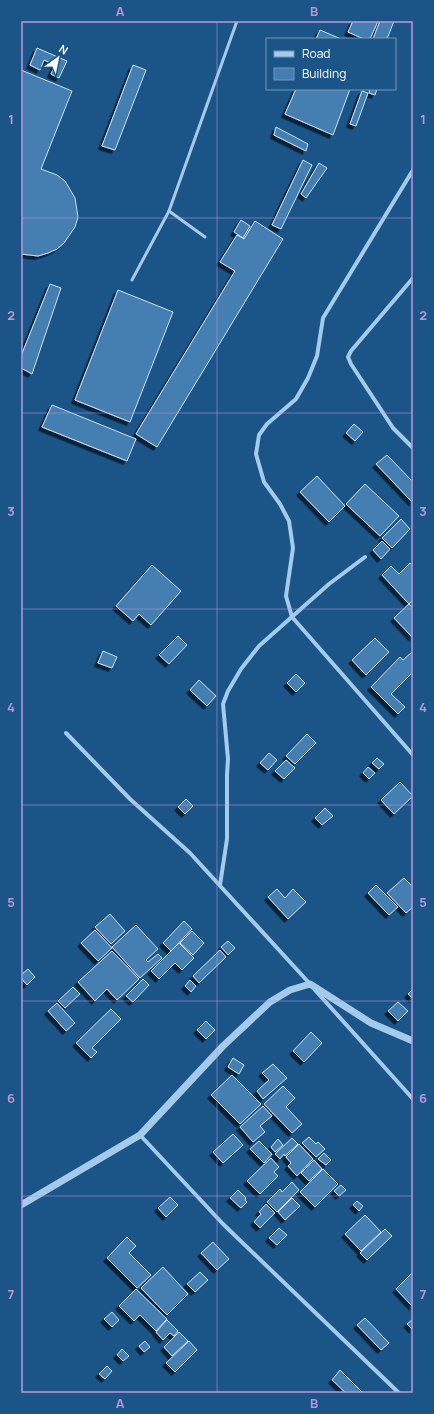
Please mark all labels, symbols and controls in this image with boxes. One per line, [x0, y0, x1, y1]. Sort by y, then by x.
text: A [116, 2, 125, 20]
text: B [310, 2, 318, 20]
north arrow [38, 38, 78, 78]
legend [266, 38, 396, 90]
text: N [56, 41, 71, 58]
text: Road [302, 45, 330, 62]
text: Building [302, 65, 346, 82]
text: 1 [8, 110, 14, 128]
text: 1 [420, 110, 426, 128]
text: 2 [7, 306, 15, 324]
text: 2 [419, 306, 427, 324]
text: 3 [7, 502, 15, 520]
text: 3 [419, 502, 427, 520]
text: 4 [7, 698, 15, 716]
text: 4 [419, 698, 427, 716]
text: 5 [7, 893, 15, 911]
text: 5 [419, 893, 427, 911]
text: 6 [7, 1089, 15, 1107]
text: 6 [419, 1089, 427, 1107]
text: 7 [8, 1285, 15, 1303]
text: 7 [420, 1285, 427, 1303]
text: A [116, 1394, 125, 1412]
text: B [310, 1394, 318, 1412]

